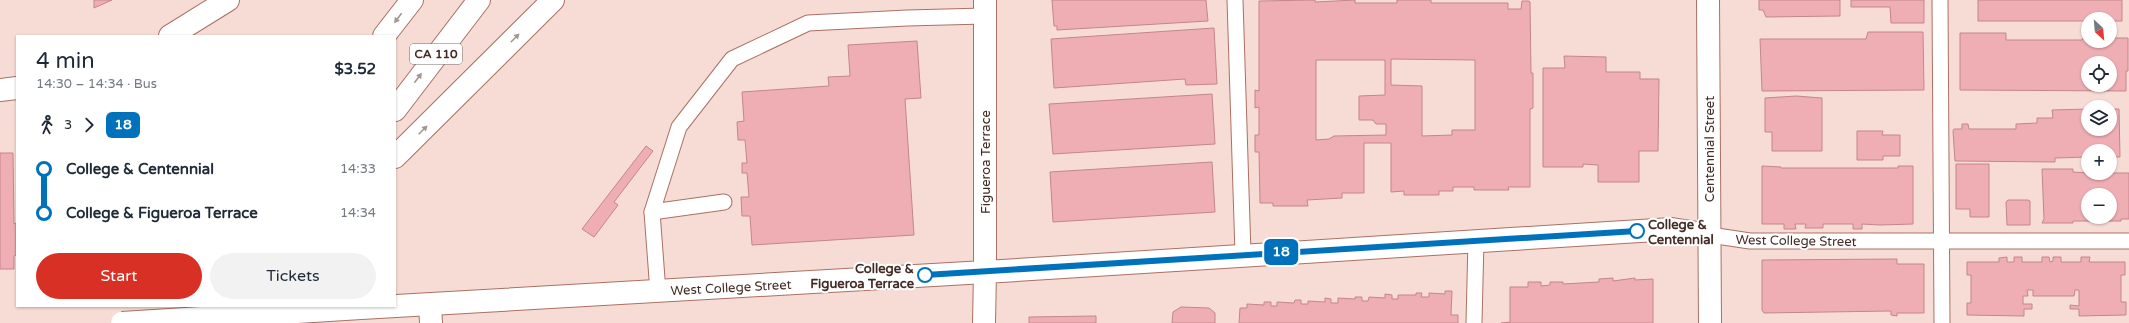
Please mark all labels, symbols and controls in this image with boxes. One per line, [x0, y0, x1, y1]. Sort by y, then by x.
north arrow [2081, 12, 2117, 48]
map controls [2081, 12, 2117, 224]
one-way arrow [394, 13, 402, 23]
one-way arrow [510, 33, 520, 43]
road number: CA 110 [410, 44, 462, 64]
text: 4 min [36, 48, 95, 74]
button: locate [2081, 56, 2117, 92]
text: $3.52 [335, 60, 376, 78]
one-way arrow [414, 73, 422, 84]
text: 14:30 – 14:34 · Bus [36, 76, 157, 92]
street label: Centennial Street [1702, 96, 1718, 202]
button: layers [2081, 100, 2117, 136]
street label: Figueroa Terrace [978, 110, 994, 214]
icon: walk [36, 114, 58, 136]
icon: forward [78, 114, 100, 136]
text: 18 [114, 116, 132, 133]
text: 3 [64, 117, 72, 133]
one-way arrow [418, 125, 428, 135]
button: + [2081, 144, 2117, 180]
text: College & Centennial [66, 160, 214, 178]
text: 14:33 [340, 161, 376, 177]
button: − [2081, 188, 2117, 224]
text: College & Figueroa Terrace [66, 204, 258, 222]
text: 14:34 [340, 205, 376, 221]
place label: College & Centennial [1648, 217, 1714, 248]
marker: College & Centennial [1629, 223, 1645, 239]
street label: West College Street [1735, 232, 1857, 250]
line badge: 18 [1263, 239, 1299, 265]
text: 18 [1272, 243, 1290, 260]
button: Start [36, 253, 202, 299]
button: Tickets [210, 253, 376, 299]
place label: College & Figueroa Terrace [810, 261, 915, 292]
marker: College & Figueroa Terrace [917, 267, 933, 283]
street label: West College Street [670, 277, 792, 299]

